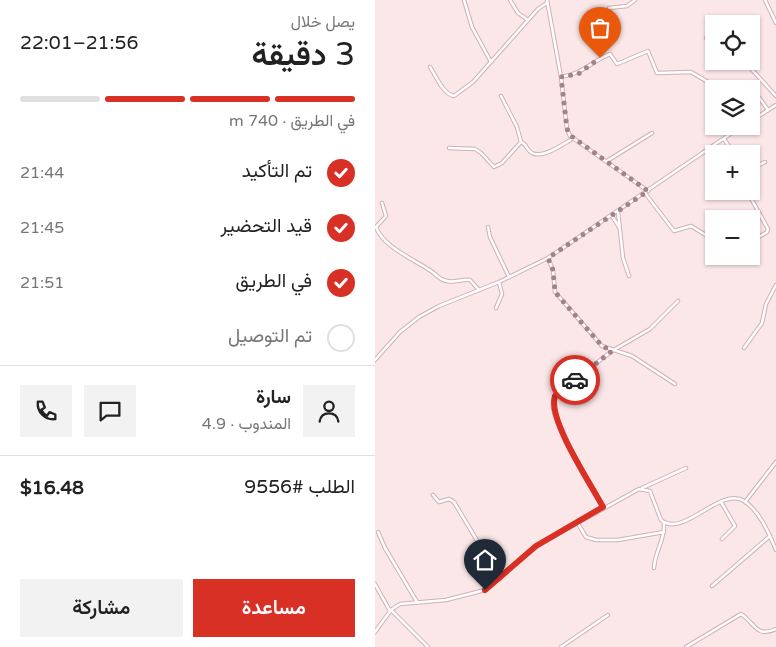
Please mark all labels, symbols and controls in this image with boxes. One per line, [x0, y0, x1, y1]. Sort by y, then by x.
pin [579, 7, 621, 58]
text: يصل خلال [291, 12, 355, 32]
icon: bag [586, 14, 614, 42]
map controls [705, 15, 760, 265]
button: locate [705, 15, 760, 70]
text: 21:56–22:01 [20, 32, 138, 54]
text: 3 دقيقة [251, 36, 355, 74]
button: layers [705, 80, 760, 135]
text: في الطريق · 740 m [229, 111, 355, 131]
button: + [705, 145, 760, 200]
icon: check [327, 159, 355, 187]
text: تم التأكيد [242, 160, 312, 182]
text: 21:44 [20, 163, 64, 183]
button: − [705, 210, 760, 265]
icon: check [327, 214, 355, 242]
text: قيد التحضير [221, 215, 312, 237]
text: 21:45 [20, 218, 64, 238]
icon: check [327, 269, 355, 297]
text: في الطريق [235, 270, 312, 292]
text: 21:51 [20, 273, 64, 293]
text: تم التوصيل [228, 325, 312, 347]
courier [550, 355, 600, 405]
icon: car [561, 366, 589, 394]
button: phone [20, 385, 72, 437]
button: chat [84, 385, 136, 437]
button: person [303, 385, 355, 437]
text: سارة [256, 386, 291, 408]
text: المندوب · 4.9 [202, 414, 291, 434]
text: الطلب #9556 [244, 476, 355, 498]
text: $16.48 [20, 477, 84, 499]
pin [464, 539, 506, 590]
icon: home [471, 546, 499, 574]
button: مشاركة [20, 579, 183, 637]
button: مساعدة [193, 579, 355, 637]

